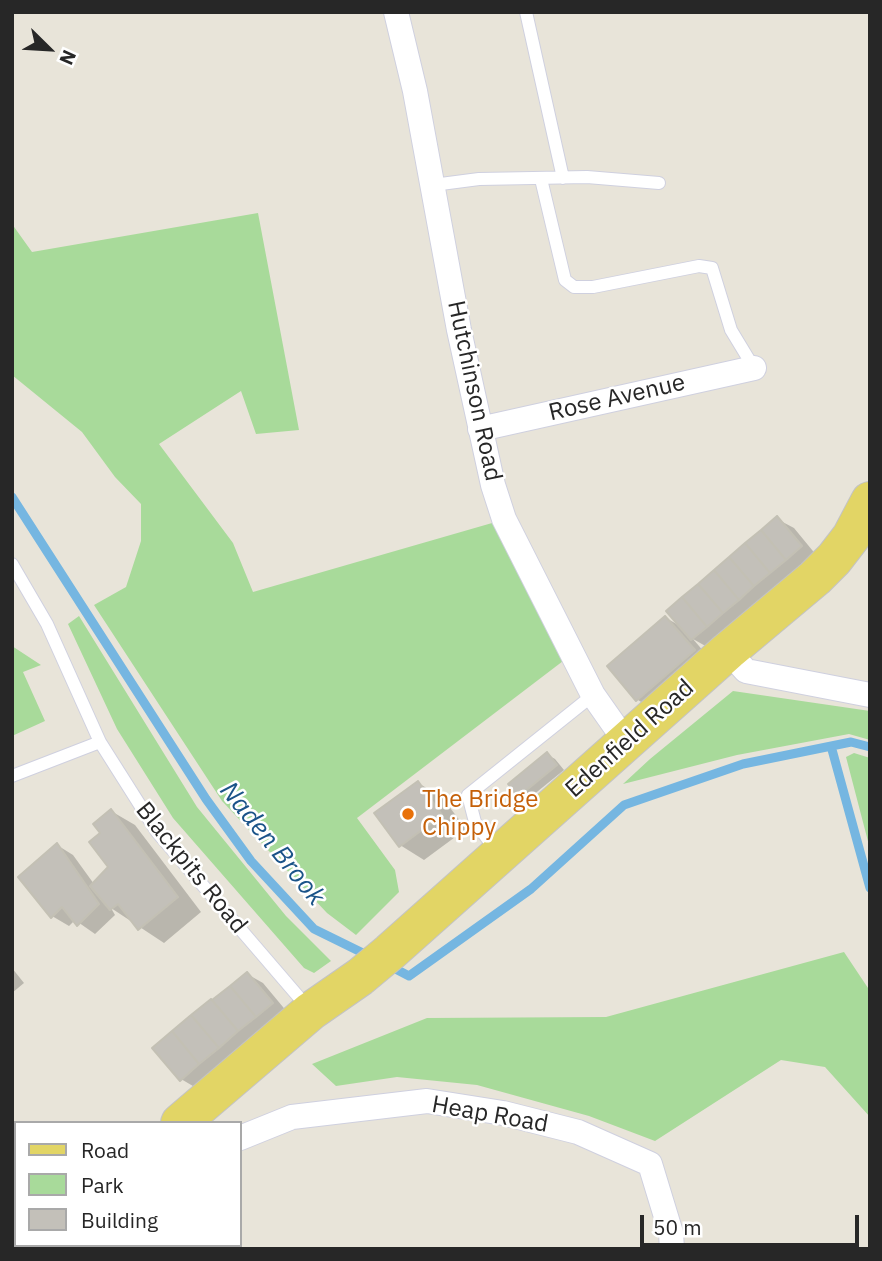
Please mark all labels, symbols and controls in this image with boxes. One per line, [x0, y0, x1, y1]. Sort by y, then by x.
north arrow [14, 14, 84, 84]
text: N [54, 46, 82, 69]
street label: Hutchinson Road [441, 298, 507, 484]
street label: Rose Avenue [546, 368, 688, 428]
street label: Edenfield Road [560, 674, 700, 804]
water label: Naden Brook [213, 776, 331, 912]
place label: The Bridge Chippy [422, 786, 538, 842]
street label: Blackpits Road [129, 797, 253, 939]
marker: The Bridge Chippy [400, 806, 416, 822]
street label: Heap Road [430, 1091, 550, 1139]
legend [14, 1121, 242, 1247]
text: Road [81, 1136, 129, 1164]
text: Park [81, 1171, 124, 1199]
scale bar [644, 1202, 863, 1246]
text: Building [81, 1206, 158, 1234]
text: 50 m [653, 1213, 702, 1241]

